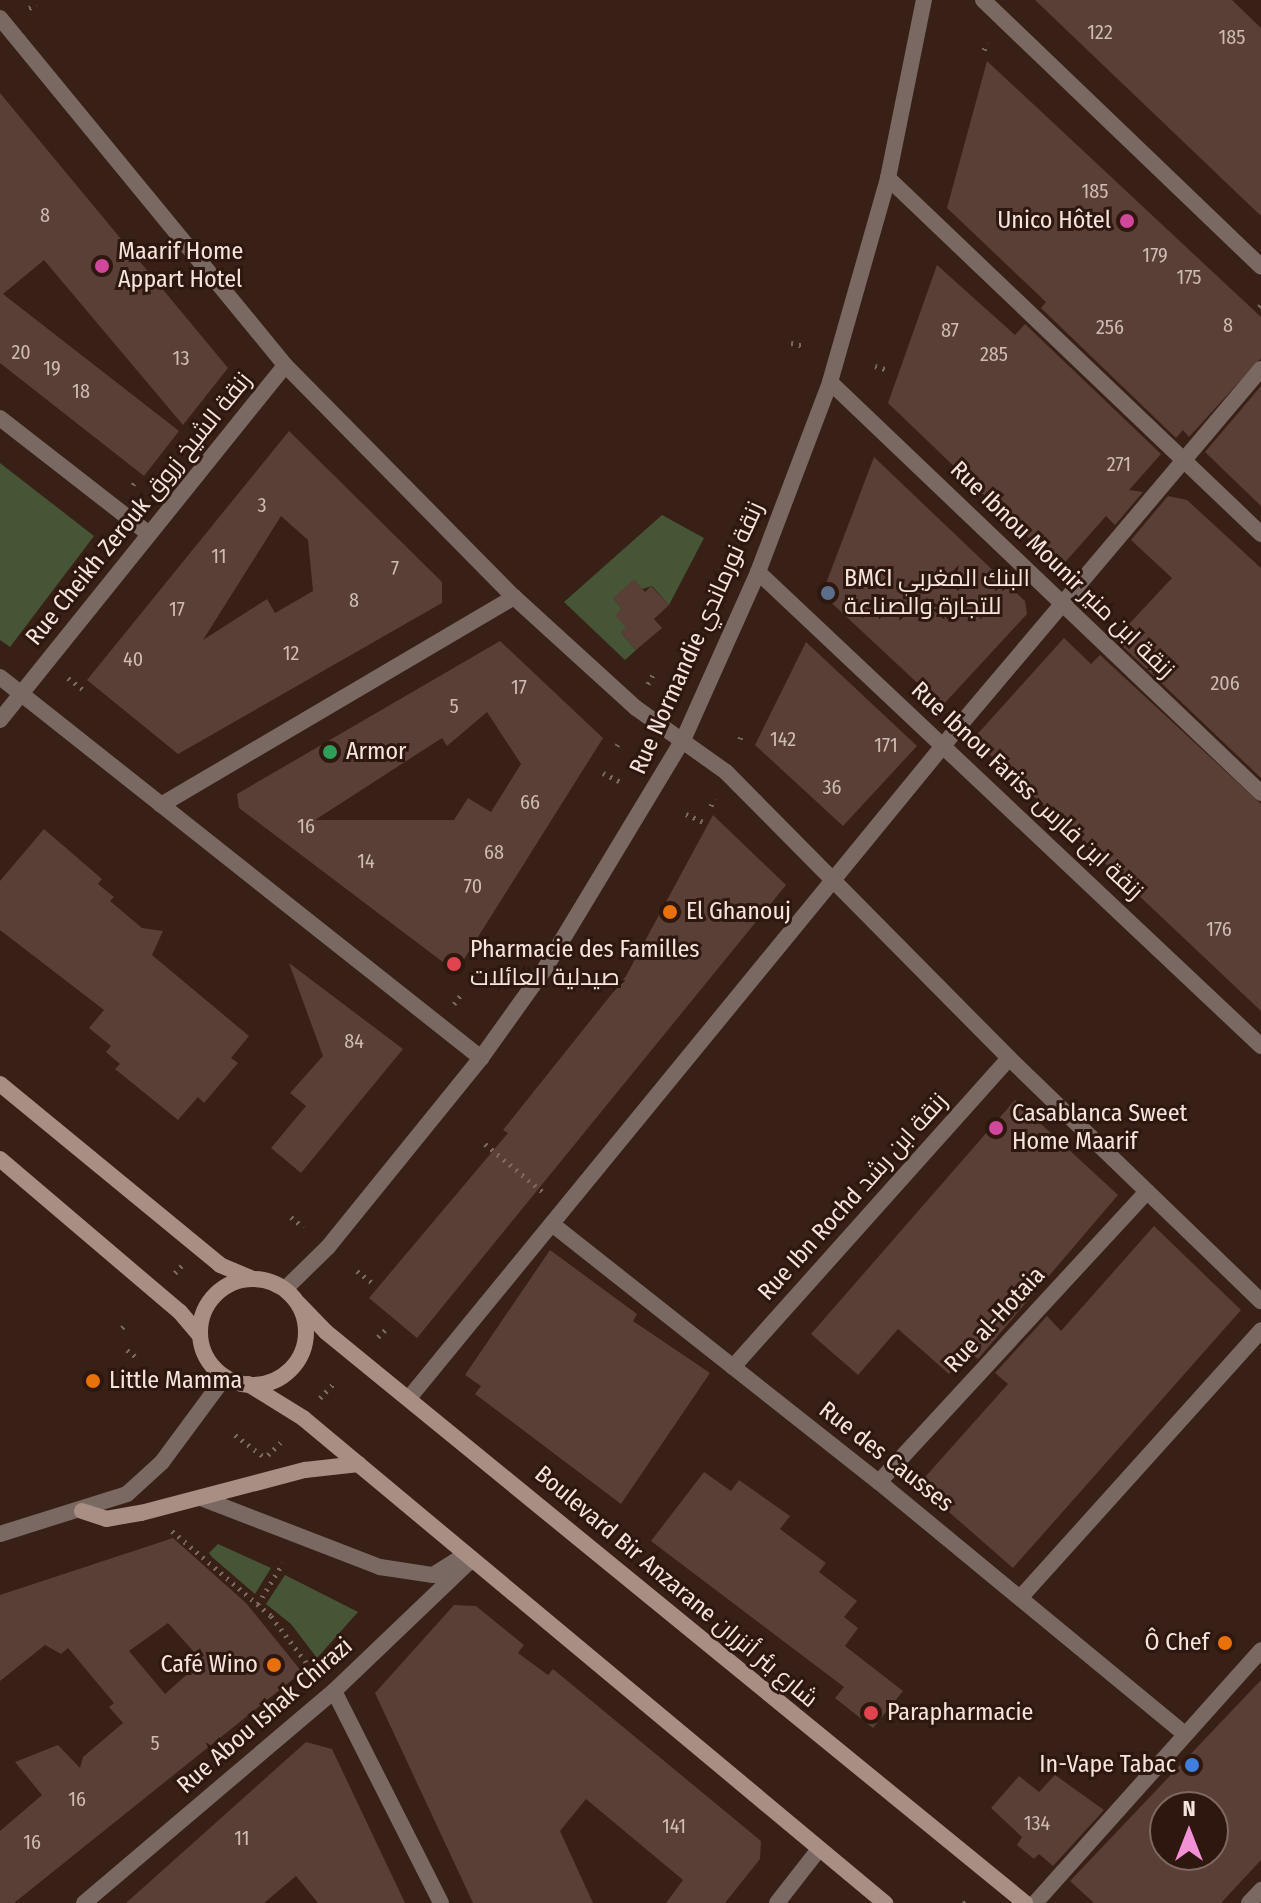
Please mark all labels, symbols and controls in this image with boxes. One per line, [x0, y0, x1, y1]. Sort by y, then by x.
house number: 122 [1087, 20, 1113, 44]
house number: 185 [1219, 25, 1245, 49]
house number: 185 [1082, 179, 1108, 203]
house number: 8 [40, 203, 50, 227]
place label: Unico Hôtel [997, 207, 1111, 235]
marker: Unico Hôtel [1118, 212, 1136, 230]
place label: Maarif Home Appart Hotel [118, 238, 243, 294]
house number: 179 [1142, 243, 1168, 267]
marker: Maarif Home Appart Hotel [93, 257, 111, 275]
house number: 175 [1177, 265, 1201, 289]
house number: 8 [1223, 313, 1233, 337]
house number: 256 [1096, 315, 1124, 339]
house number: 87 [941, 318, 959, 342]
house number: 20 [11, 340, 31, 364]
house number: 285 [980, 342, 1008, 366]
house number: 13 [173, 346, 189, 370]
house number: 19 [43, 356, 61, 380]
street label: Rue Cheikh Zerouk زنقة الشيخ زروق [20, 367, 258, 651]
house number: 18 [72, 379, 90, 403]
house number: 271 [1107, 452, 1131, 476]
street label: Rue Ibnou Mounir زنقة ابن منير [944, 455, 1180, 685]
house number: 3 [257, 493, 267, 517]
street label: Rue Normandie زنقة نورماندي [624, 497, 770, 779]
house number: 11 [211, 544, 227, 568]
house number: 7 [391, 556, 399, 580]
place label: BMCI البنك المغربي للتجارة والصناعة [844, 565, 1030, 621]
marker: BMCI البنك المغربي للتجارة والصناعة [819, 584, 837, 602]
house number: 8 [349, 588, 359, 612]
house number: 17 [169, 597, 185, 621]
house number: 12 [283, 641, 299, 665]
house number: 40 [123, 647, 143, 671]
house number: 206 [1210, 671, 1240, 695]
house number: 17 [511, 675, 527, 699]
street label: Rue Ibnou Fariss زنقة ابن فارس [905, 676, 1149, 906]
house number: 5 [449, 694, 459, 718]
house number: 142 [770, 727, 796, 751]
house number: 171 [874, 733, 898, 757]
place label: Armor [346, 738, 406, 766]
marker: Armor [321, 743, 339, 761]
house number: 36 [823, 775, 841, 799]
house number: 66 [520, 790, 540, 814]
house number: 16 [297, 814, 315, 838]
house number: 68 [484, 840, 504, 864]
house number: 14 [357, 849, 375, 873]
house number: 70 [464, 874, 482, 898]
place label: El Ghanouj [686, 898, 791, 926]
marker: El Ghanouj [661, 903, 679, 921]
house number: 176 [1206, 917, 1232, 941]
place label: Pharmacie des Familles صيدلية العائلات [470, 936, 699, 992]
marker: Pharmacie des Familles صيدلية العائلات [445, 955, 463, 973]
house number: 84 [344, 1029, 364, 1053]
street label: Rue Ibn Rochd زنقة ابن رشد [752, 1087, 954, 1307]
place label: Casablanca Sweet Home Maarif [1012, 1100, 1187, 1156]
marker: Casablanca Sweet Home Maarif [987, 1119, 1005, 1137]
street label: Rue al-Hotaia [939, 1261, 1051, 1379]
place label: Little Mamma [109, 1367, 242, 1395]
marker: Little Mamma [84, 1372, 102, 1390]
street label: Rue des Causses [813, 1396, 959, 1518]
street label: Boulevard Bir Anzarane شارع بئر أنزران [529, 1460, 823, 1714]
place label: Ô Chef [1144, 1629, 1209, 1657]
street label: Rue Abou Ishak Chirazi [172, 1632, 358, 1800]
marker: Ô Chef [1216, 1634, 1234, 1652]
place label: Café Wino [160, 1651, 258, 1679]
marker: Café Wino [265, 1656, 283, 1674]
place label: Parapharmacie [887, 1699, 1033, 1727]
marker: Parapharmacie [862, 1704, 880, 1722]
house number: 5 [150, 1731, 160, 1755]
place label: In-Vape Tabac [1039, 1751, 1176, 1779]
marker: In-Vape Tabac [1183, 1756, 1201, 1774]
house number: 16 [68, 1787, 86, 1811]
north arrow [1149, 1791, 1229, 1871]
text: N [1182, 1795, 1196, 1822]
house number: 134 [1024, 1811, 1050, 1835]
house number: 141 [662, 1814, 686, 1838]
house number: 11 [234, 1826, 250, 1850]
house number: 16 [23, 1830, 41, 1854]

